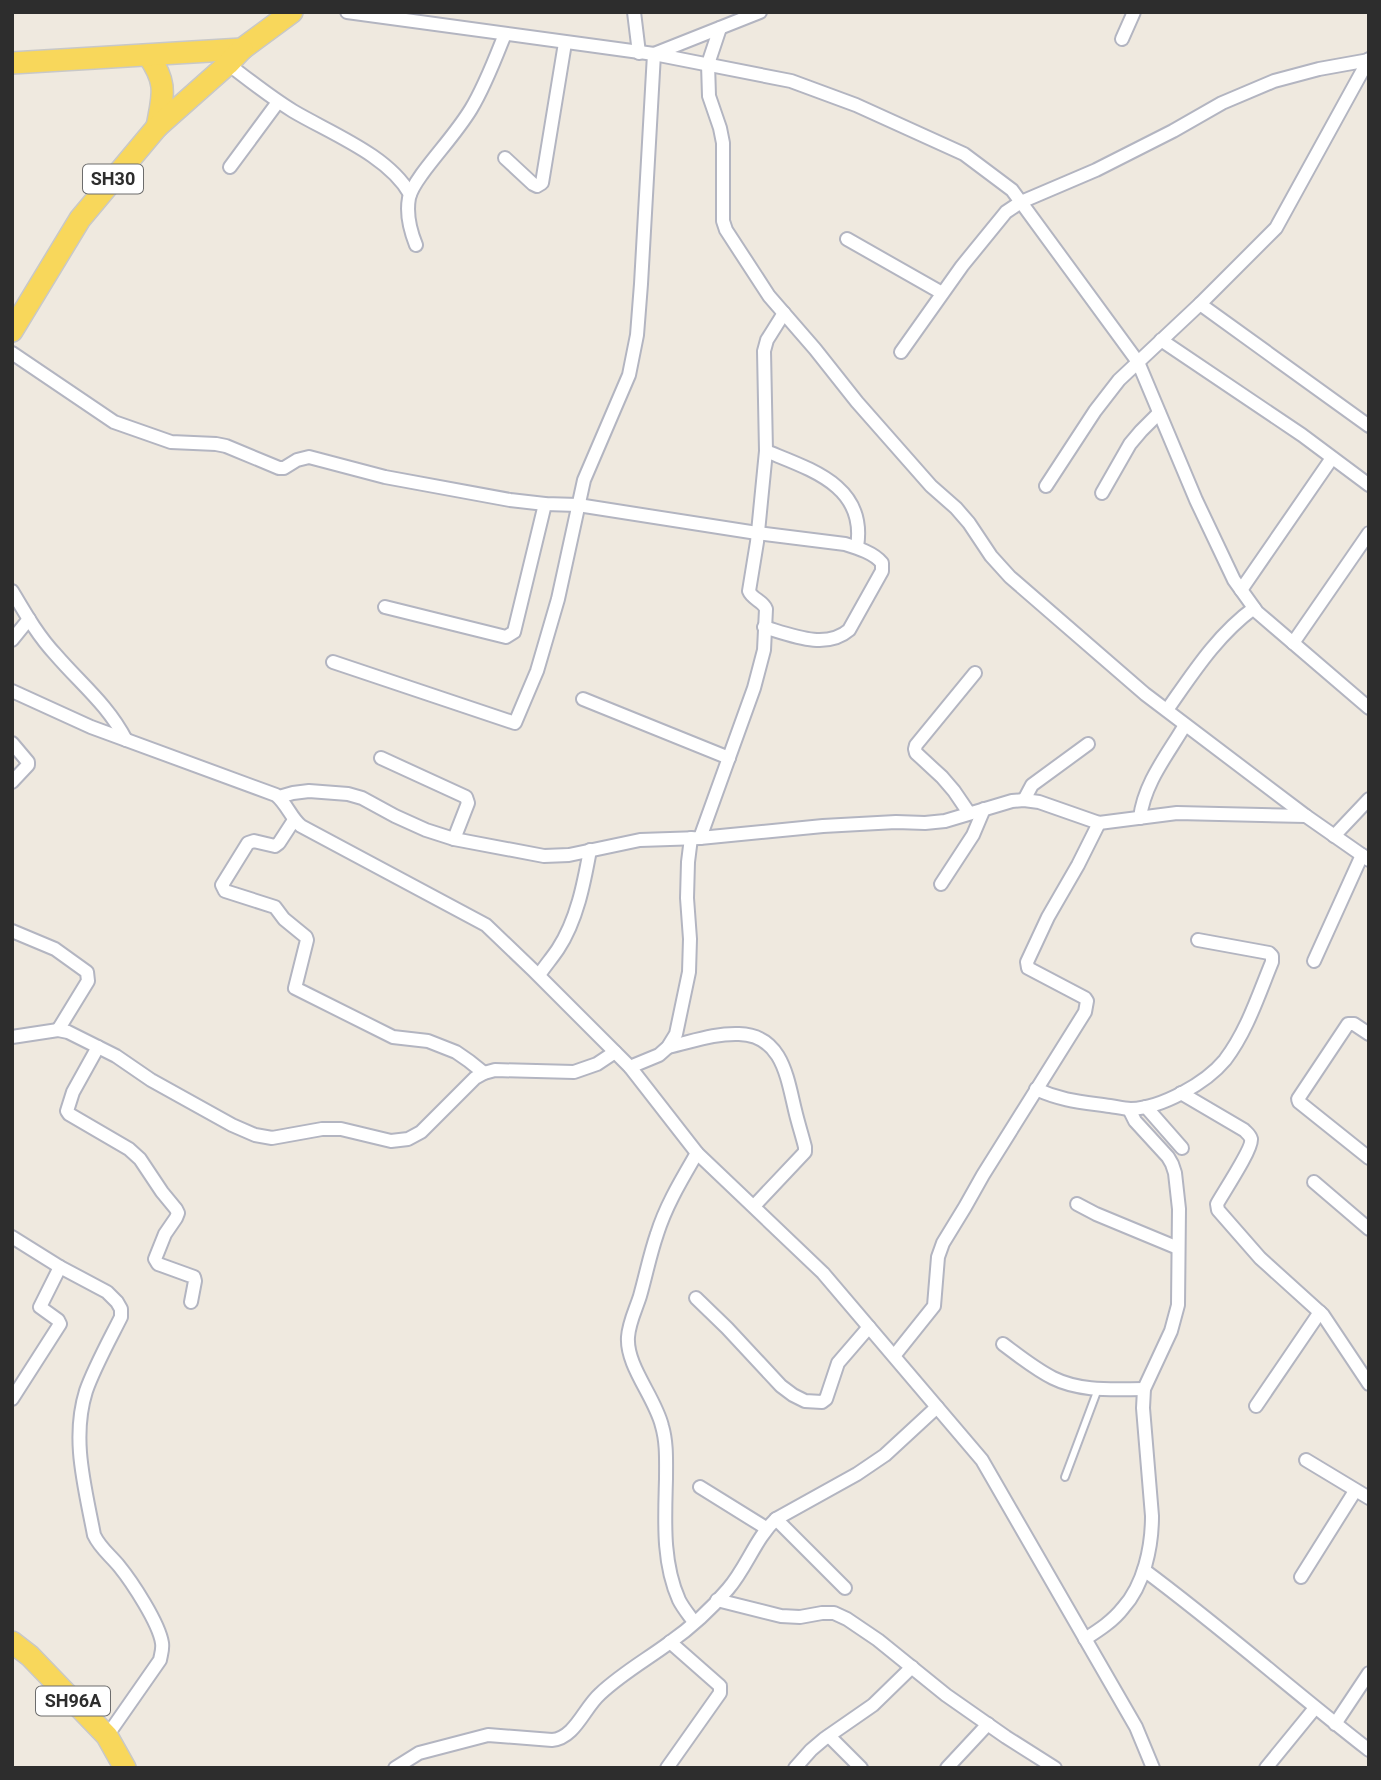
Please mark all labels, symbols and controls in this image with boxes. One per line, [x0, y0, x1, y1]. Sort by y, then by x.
road number: SH30 [83, 164, 143, 194]
road number: SH96A [36, 1686, 110, 1716]

